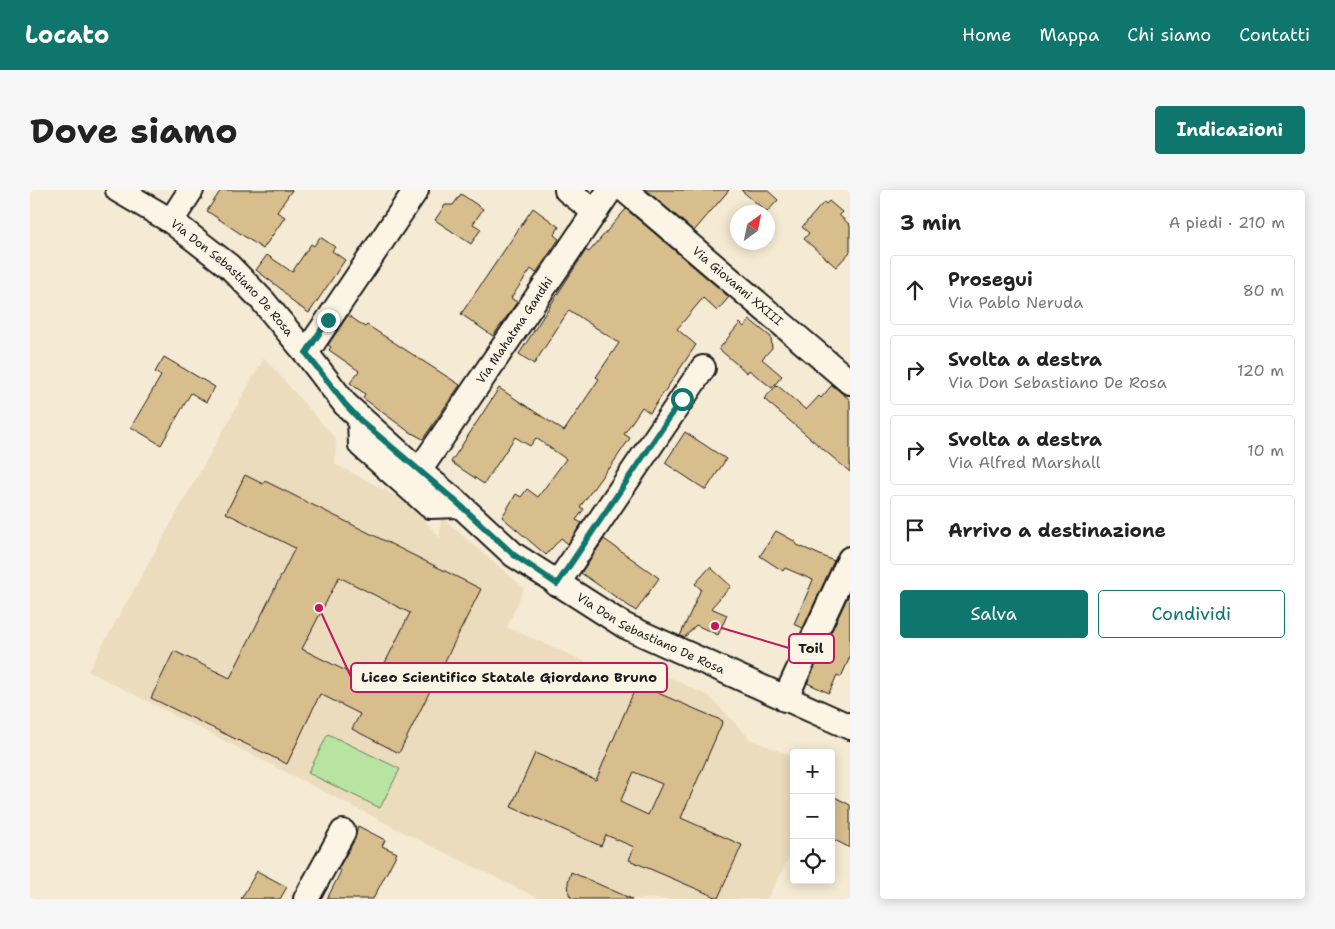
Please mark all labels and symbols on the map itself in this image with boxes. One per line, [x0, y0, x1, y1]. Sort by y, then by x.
north arrow [730, 205, 775, 250]
street label: Via Don Sebastiano De Rosa [167, 216, 297, 340]
street label: Via Giovanni XXIII [689, 243, 787, 329]
street label: Via Mahatma Gandhi [473, 274, 557, 387]
route end [317, 309, 340, 332]
route start [671, 388, 694, 411]
street label: Via Don Sebastiano De Rosa [574, 589, 728, 678]
callout: Toil [789, 634, 834, 663]
text: Toil [798, 639, 824, 657]
callout: Liceo Scientifico Statale Giordano Bruno [351, 663, 667, 692]
text: Liceo Scientifico Statale Giordano Bruno [361, 668, 657, 686]

